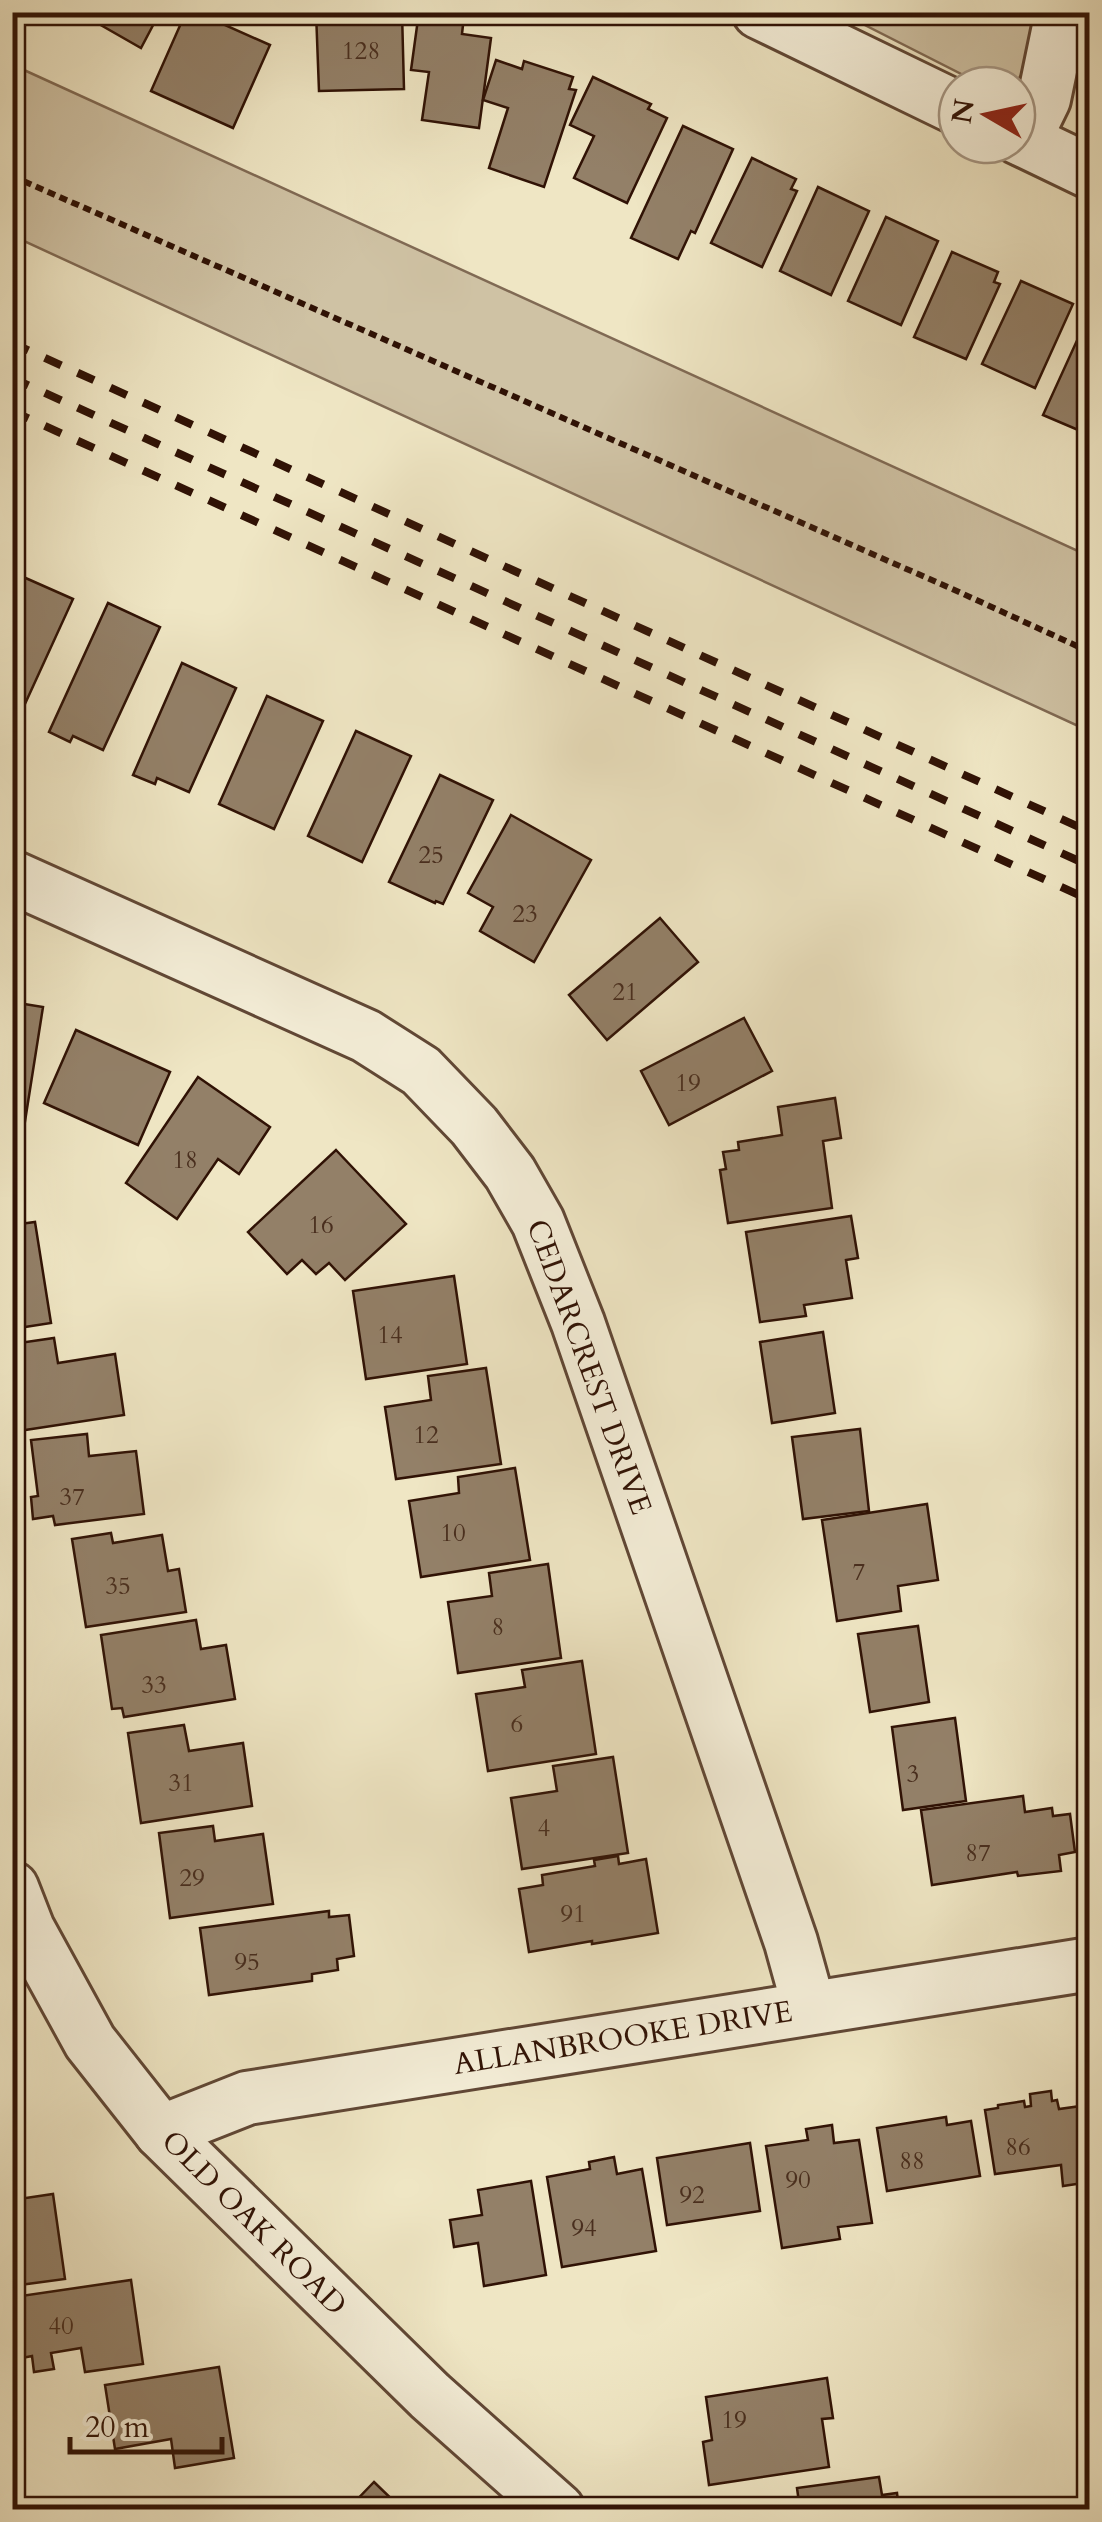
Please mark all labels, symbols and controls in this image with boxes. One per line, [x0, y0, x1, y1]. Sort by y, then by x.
house number: 128 [342, 34, 380, 68]
north arrow [937, 65, 1037, 165]
text: N [943, 96, 984, 126]
house number: 25 [418, 838, 444, 872]
house number: 23 [512, 897, 538, 931]
house number: 21 [612, 975, 638, 1009]
house number: 19 [675, 1066, 701, 1100]
house number: 18 [172, 1143, 198, 1177]
house number: 16 [308, 1208, 334, 1242]
street label: CEDARCREST DRIVE [517, 1214, 661, 1520]
house number: 14 [377, 1318, 403, 1352]
house number: 12 [413, 1418, 439, 1452]
house number: 37 [59, 1480, 85, 1514]
house number: 10 [440, 1516, 466, 1550]
house number: 7 [853, 1555, 865, 1589]
house number: 35 [105, 1569, 131, 1603]
house number: 8 [492, 1610, 504, 1644]
house number: 33 [141, 1668, 167, 1702]
house number: 6 [511, 1707, 523, 1741]
house number: 3 [907, 1757, 919, 1791]
house number: 31 [168, 1766, 194, 1800]
house number: 4 [538, 1811, 551, 1845]
house number: 87 [965, 1836, 991, 1870]
house number: 29 [179, 1861, 205, 1895]
house number: 91 [560, 1897, 586, 1931]
house number: 95 [234, 1945, 260, 1979]
street label: ALLANBROOKE DRIVE [451, 1991, 795, 2085]
street label: OLD OAK ROAD [152, 2121, 356, 2325]
house number: 86 [1005, 2130, 1031, 2164]
house number: 88 [899, 2144, 925, 2178]
house number: 90 [785, 2163, 811, 2197]
house number: 92 [679, 2178, 705, 2212]
house number: 94 [571, 2211, 597, 2245]
house number: 40 [48, 2309, 74, 2343]
scale bar [70, 2392, 222, 2454]
house number: 19 [721, 2403, 747, 2437]
text: 20 m [85, 2407, 150, 2448]

